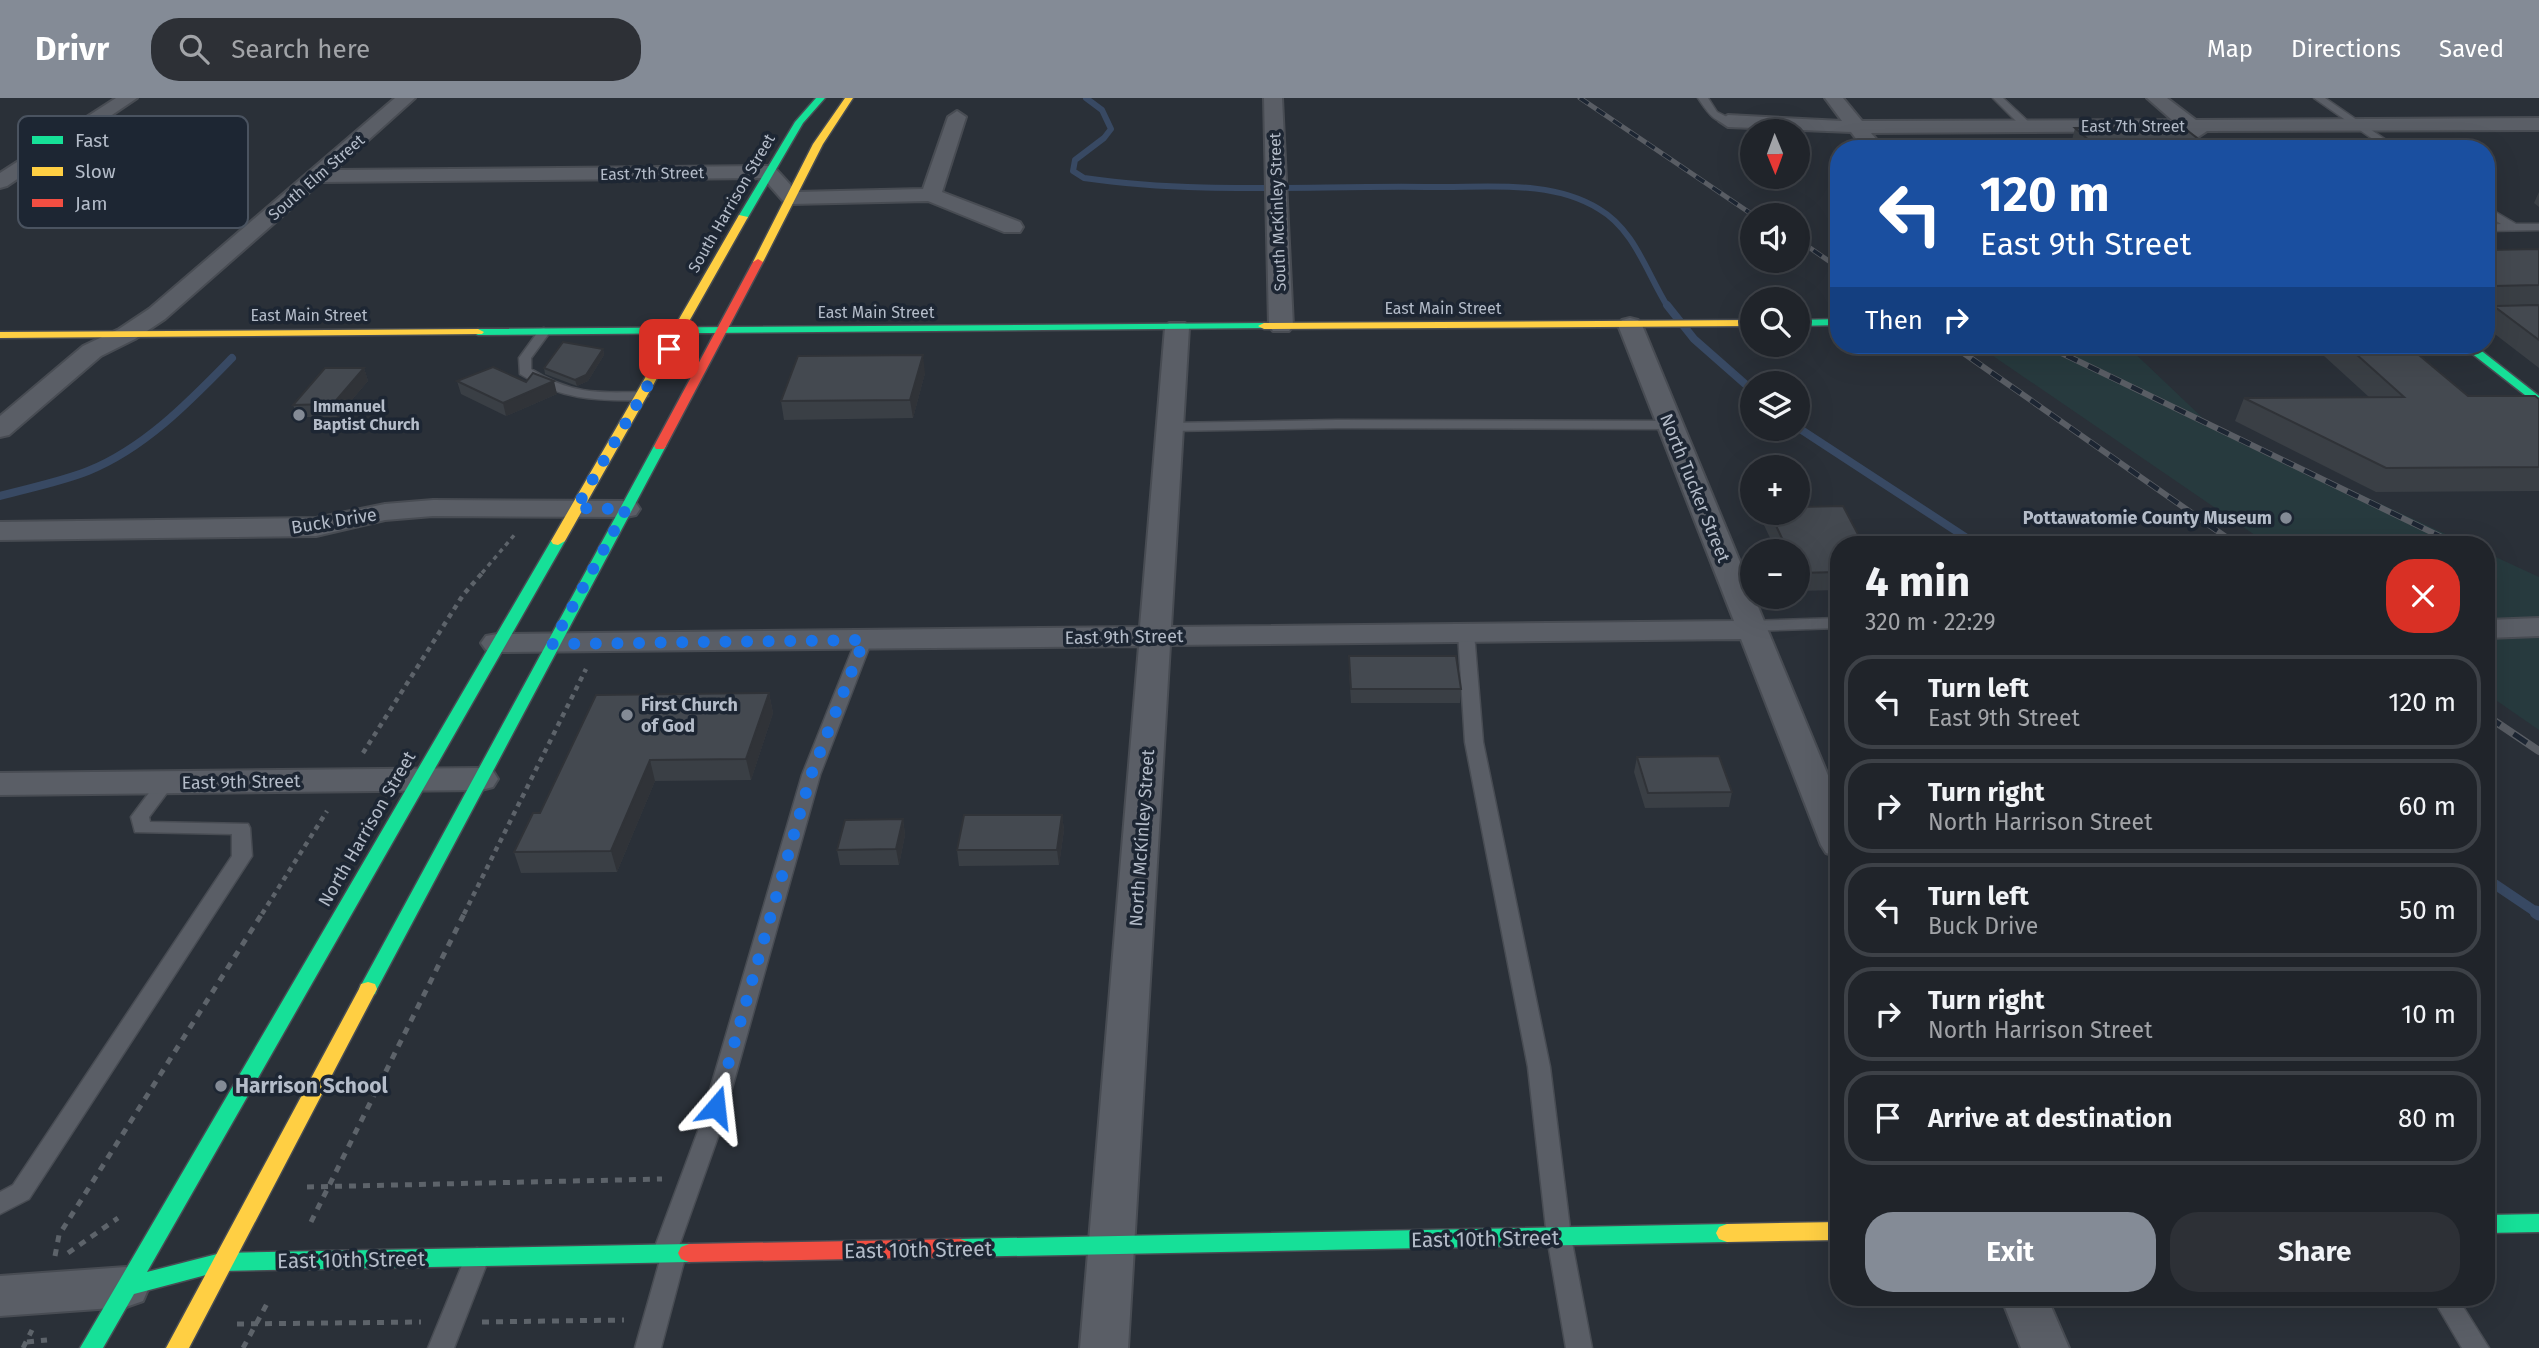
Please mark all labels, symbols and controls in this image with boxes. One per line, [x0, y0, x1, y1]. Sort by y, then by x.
search box [151, 18, 641, 81]
text: Drivr [35, 29, 109, 69]
icon: search [175, 30, 213, 68]
text: Search here [231, 34, 370, 65]
text: Map [2207, 35, 2253, 63]
text: Directions [2291, 35, 2401, 63]
text: Saved [2439, 35, 2504, 63]
legend [18, 116, 248, 228]
street label: East 7th Street [2081, 117, 2185, 136]
north arrow [1740, 119, 1810, 189]
map controls [1740, 119, 1810, 609]
text: Fast [75, 129, 109, 152]
street label: South Elm Street [264, 130, 368, 224]
street label: South Harrison Street [684, 130, 779, 276]
street label: South McKinley Street [1265, 132, 1290, 292]
text: Slow [75, 160, 116, 183]
street label: East 7th Street [600, 163, 705, 184]
text: 120 m [1980, 165, 2110, 224]
icon: left [1865, 168, 1956, 259]
text: Jam [75, 192, 107, 215]
button: sound [1740, 203, 1810, 273]
text: East 9th Street [1980, 225, 2191, 263]
button: search [1740, 287, 1810, 357]
street label: East Main Street [1384, 299, 1502, 318]
icon: right [1937, 301, 1975, 339]
street label: East Main Street [817, 303, 935, 322]
text: Then [1865, 305, 1923, 336]
street label: East Main Street [250, 306, 368, 325]
pin [639, 319, 699, 379]
icon: arrive [650, 330, 688, 368]
button: layers [1740, 371, 1810, 441]
place label: Immanuel Baptist Church [313, 397, 420, 434]
marker: Immanuel Baptist Church [291, 407, 307, 423]
street label: North Tucker Street [1655, 410, 1735, 566]
button: + [1740, 455, 1810, 525]
street label: Buck Drive [290, 503, 378, 539]
place label: Pottawatomie County Museum [2023, 507, 2272, 529]
marker: Pottawatomie County Museum [2278, 510, 2294, 526]
button: − [1740, 539, 1810, 609]
text: 4 min [1865, 557, 1970, 607]
button: close [2386, 559, 2460, 633]
text: 320 m · 22:29 [1865, 608, 1996, 636]
street label: East 9th Street [1064, 625, 1184, 649]
text: Turn left [1928, 673, 2029, 704]
icon: left [1869, 683, 1907, 721]
text: 120 m [2388, 687, 2456, 718]
place label: First Church of God [641, 694, 738, 737]
text: East 9th Street [1928, 704, 2080, 732]
marker: First Church of God [619, 707, 635, 723]
street label: North Harrison Street [314, 747, 421, 911]
street label: North McKinley Street [1125, 748, 1159, 927]
street label: East 9th Street [181, 770, 301, 794]
text: Turn right [1928, 777, 2045, 808]
icon: right [1869, 787, 1907, 825]
text: 60 m [2398, 791, 2456, 822]
text: North Harrison Street [1928, 808, 2152, 836]
text: Turn left [1928, 881, 2029, 912]
icon: left [1869, 891, 1907, 929]
text: 50 m [2399, 895, 2456, 926]
text: Buck Drive [1928, 912, 2038, 940]
text: Turn right [1928, 985, 2045, 1016]
icon: right [1869, 995, 1907, 1033]
text: 10 m [2401, 999, 2456, 1030]
text: North Harrison Street [1928, 1016, 2152, 1044]
position arrow [679, 1070, 753, 1144]
place label: Harrison School [235, 1073, 388, 1099]
marker: Harrison School [213, 1078, 229, 1094]
icon: arrive [1869, 1099, 1907, 1137]
text: Arrive at destination [1928, 1103, 2172, 1134]
text: 80 m [2398, 1103, 2456, 1134]
button: Exit [1865, 1212, 2156, 1292]
button: Share [2170, 1212, 2460, 1292]
street label: East 10th Street [1411, 1225, 1560, 1253]
street label: East 10th Street [844, 1236, 993, 1264]
street label: East 10th Street [277, 1246, 426, 1274]

